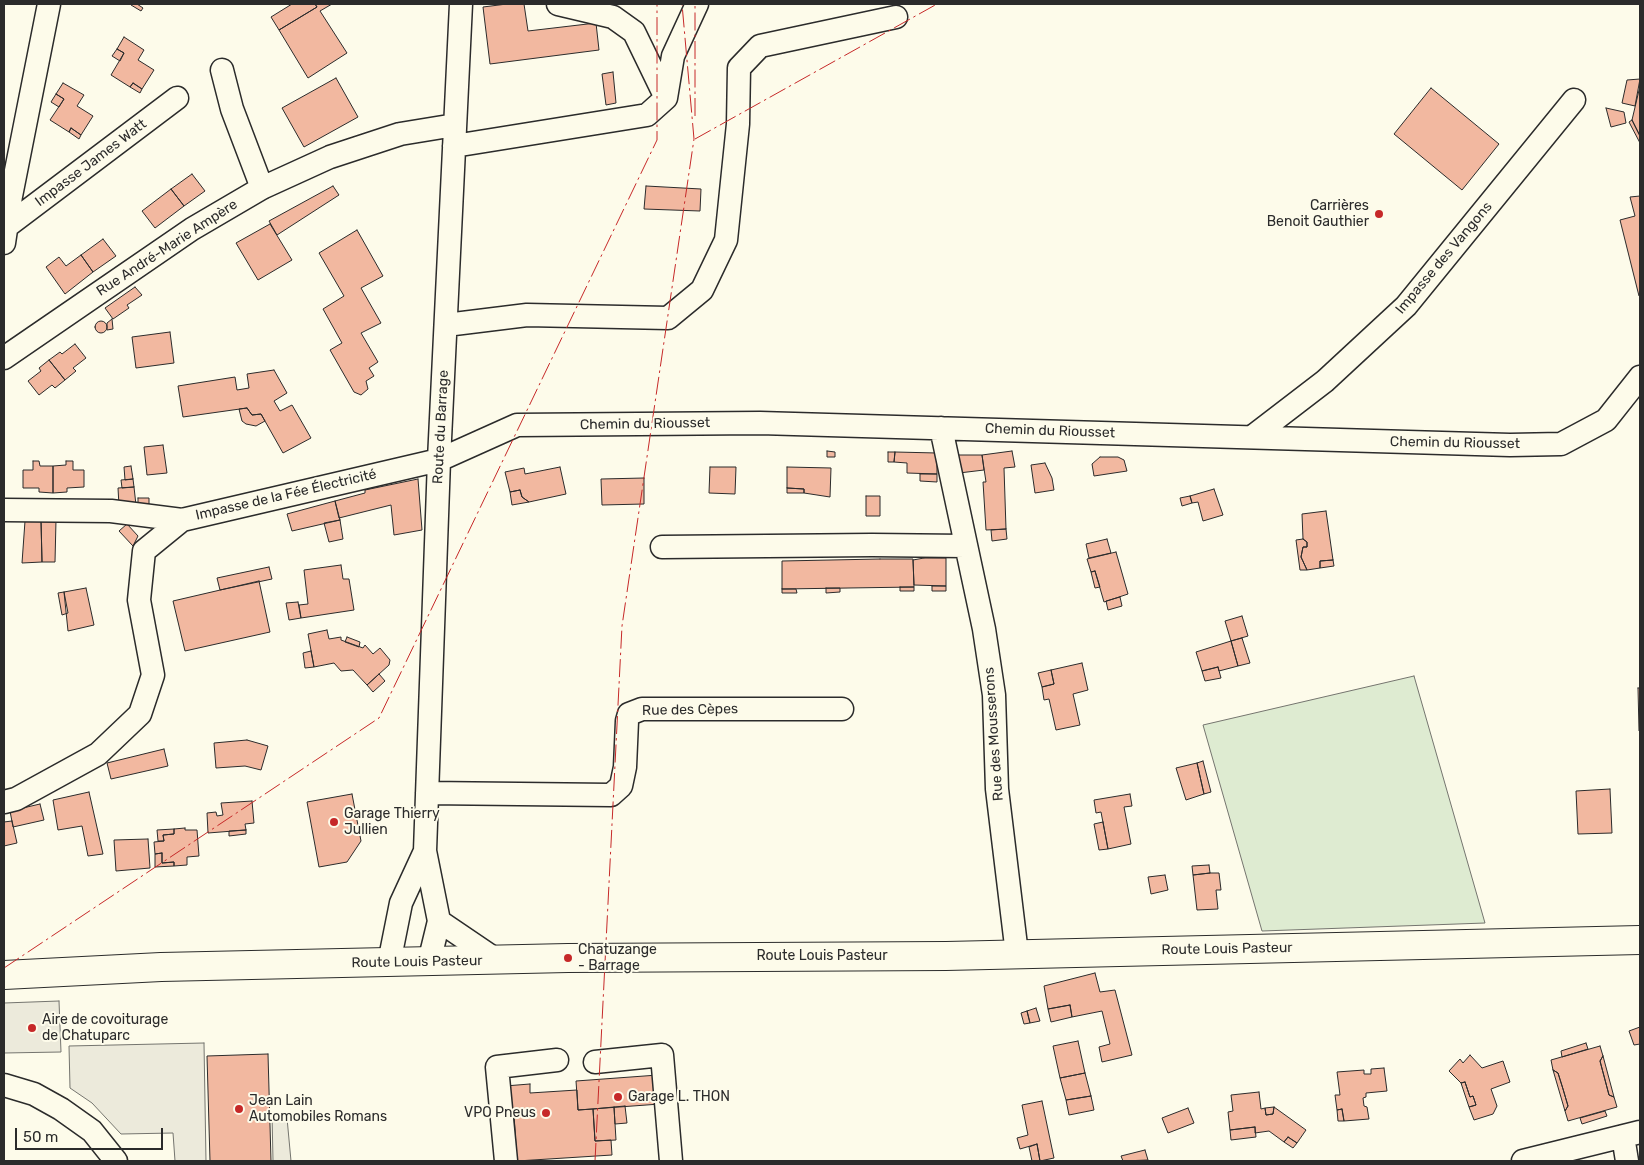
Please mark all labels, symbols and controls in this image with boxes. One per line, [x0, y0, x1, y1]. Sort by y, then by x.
street label: Impasse James Watt [32, 116, 150, 210]
street label: Rue André-Marie Ampère [93, 196, 241, 300]
place label: Carrières Benoit Gauthier [1267, 198, 1369, 230]
street label: Impasse des Vangons [1392, 199, 1496, 317]
marker: Carrières Benoit Gauthier [1373, 208, 1385, 220]
street label: Route du Barrage [430, 370, 452, 484]
street label: Chemin du Riousset [580, 414, 710, 434]
street label: Chemin du Riousset [985, 420, 1115, 442]
street label: Chemin du Riousset [1390, 433, 1520, 453]
street label: Impasse de la Fée Électricité [194, 466, 378, 524]
street label: Rue des Mousserons [981, 667, 1007, 801]
street label: Rue des Cèpes [642, 701, 738, 719]
place label: Garage Thierry Jullien [344, 806, 440, 839]
marker: Garage Thierry Jullien [328, 816, 340, 828]
street label: Route Louis Pasteur [1161, 939, 1293, 959]
place label: Chatuzange - Barrage [578, 942, 657, 974]
street label: Route Louis Pasteur [756, 948, 888, 964]
street label: Route Louis Pasteur [351, 952, 483, 972]
marker: Chatuzange - Barrage [562, 952, 574, 964]
place label: Aire de covoiturage de Chatuparc [42, 1012, 168, 1044]
marker: Aire de covoiturage de Chatuparc [26, 1022, 38, 1034]
place label: Garage L. THON [628, 1089, 730, 1105]
marker: Garage L. THON [612, 1091, 624, 1103]
place label: Jean Lain Automobiles Romans [249, 1093, 387, 1126]
marker: Jean Lain Automobiles Romans [233, 1103, 245, 1115]
place label: VPO Pneus [464, 1105, 536, 1121]
marker: VPO Pneus [540, 1107, 552, 1119]
scale bar [18, 1118, 165, 1150]
text: 50 m [23, 1128, 58, 1146]

